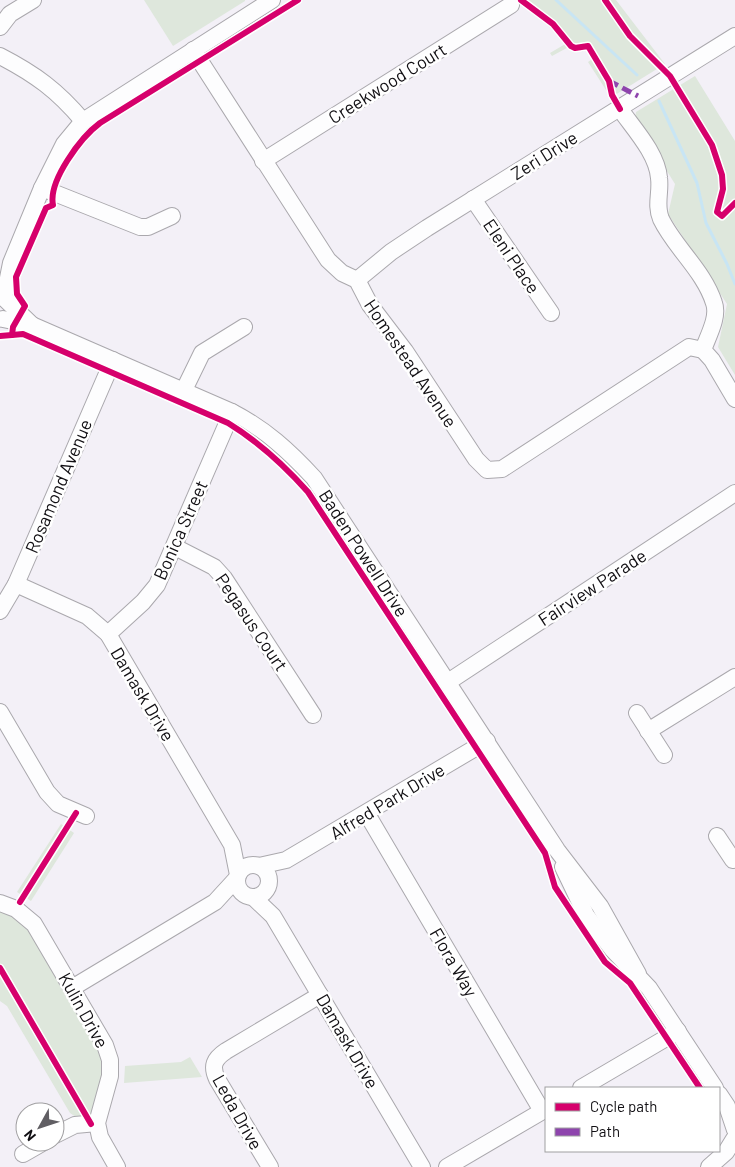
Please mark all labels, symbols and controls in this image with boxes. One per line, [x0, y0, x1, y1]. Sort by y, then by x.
street label: Creekwood Court [324, 38, 450, 128]
street label: Zeri Drive [507, 126, 581, 184]
street label: Eleni Place [479, 214, 545, 298]
street label: Homestead Avenue [360, 295, 462, 431]
street label: Rosamond Avenue [20, 416, 96, 556]
street label: Bonica Street [148, 477, 212, 583]
street label: Baden Powell Drive [315, 485, 413, 621]
street label: Fairview Parade [534, 544, 650, 630]
street label: Pegasus Court [211, 569, 293, 675]
street label: Damask Drive [106, 643, 180, 745]
street label: Alfred Park Drive [326, 758, 448, 844]
street label: Flora Way [426, 924, 482, 1000]
street label: Kulin Drive [54, 968, 114, 1052]
street label: Damask Drive [312, 990, 384, 1092]
street label: Leda Drive [208, 1071, 268, 1153]
legend [545, 1087, 720, 1152]
text: Cycle path [590, 1097, 657, 1115]
north arrow [15, 1102, 65, 1152]
text: Path [590, 1122, 620, 1140]
text: N [20, 1127, 39, 1145]

